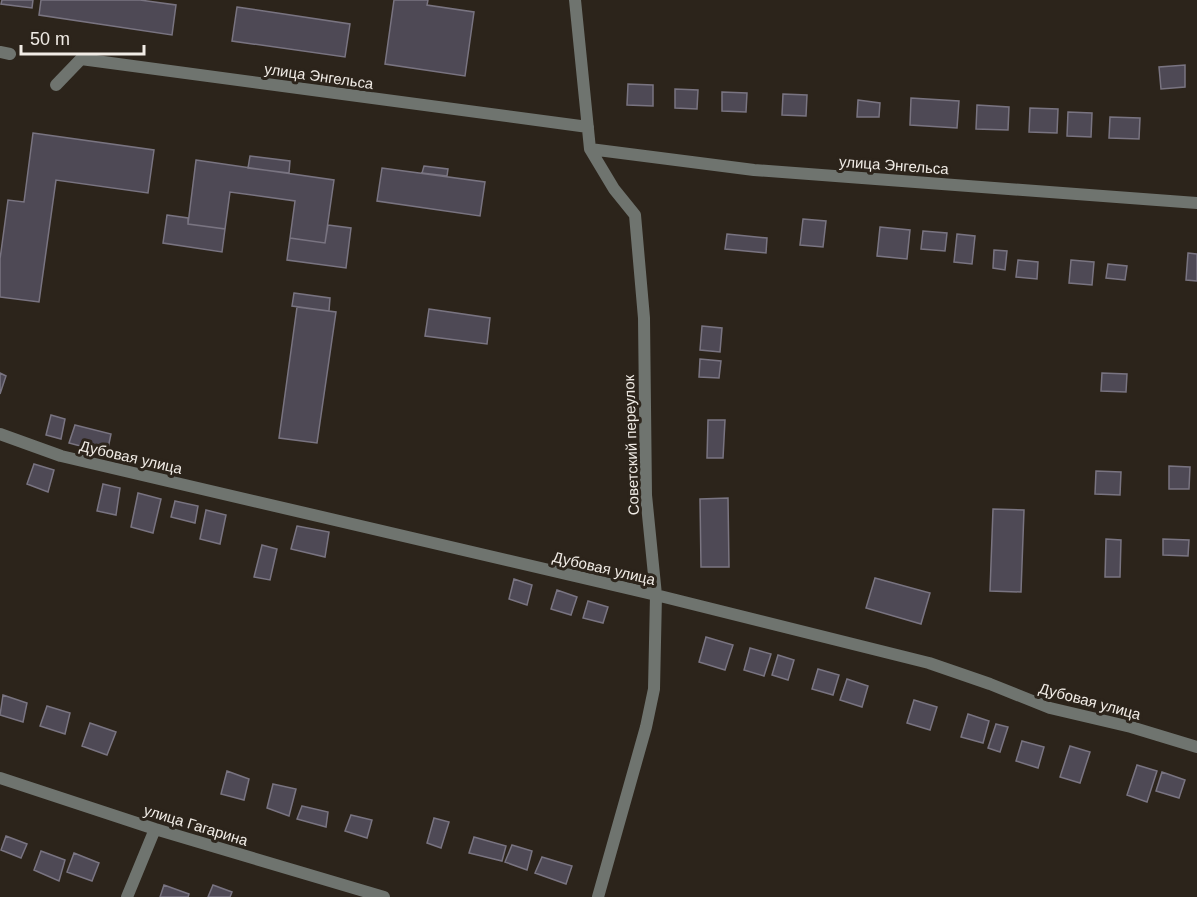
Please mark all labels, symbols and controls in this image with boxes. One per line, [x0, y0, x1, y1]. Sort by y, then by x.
scale bar [21, 18, 144, 56]
text: 50 m [30, 29, 70, 49]
street label: улица Энгельса [263, 60, 375, 92]
street label: улица Энгельса [839, 153, 950, 177]
street label: Советский переулок [620, 374, 642, 516]
street label: Дубовая улица [78, 437, 185, 477]
street label: Дубовая улица [551, 548, 658, 588]
street label: Дубовая улица [1037, 679, 1143, 723]
street label: улица Гагарина [142, 801, 251, 849]

